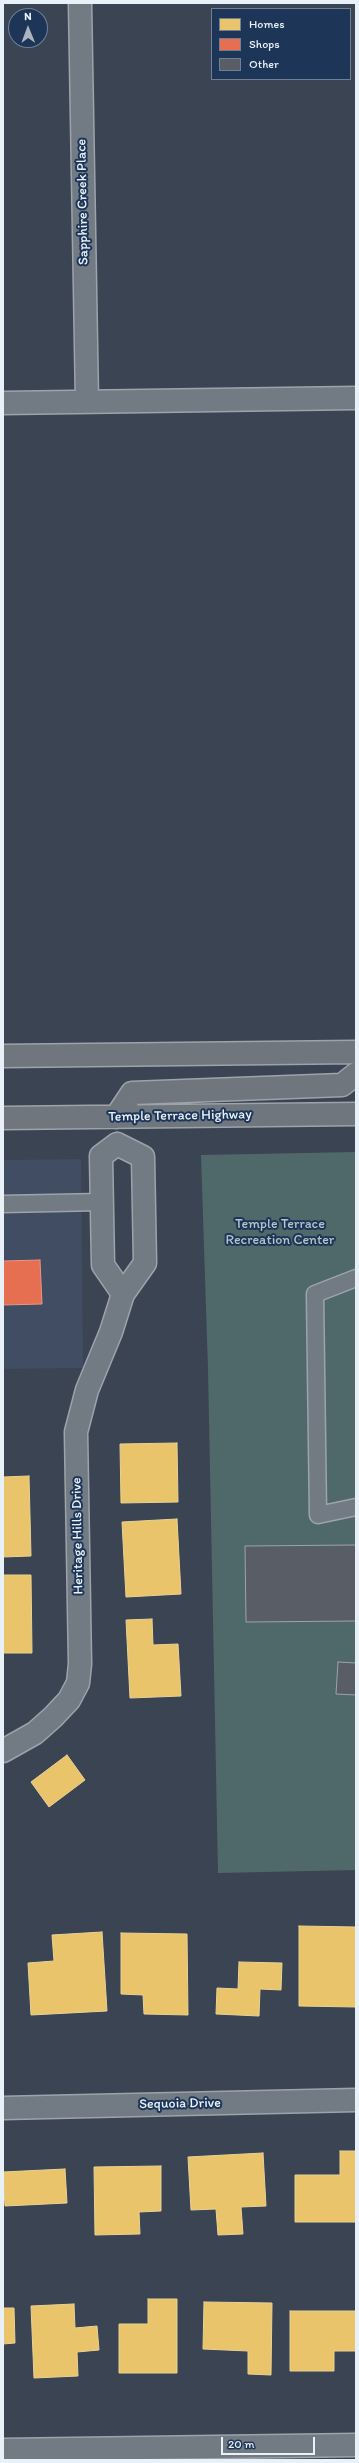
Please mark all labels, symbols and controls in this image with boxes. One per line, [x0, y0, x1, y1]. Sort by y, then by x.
north arrow [8, 8, 48, 48]
legend [211, 8, 351, 80]
text: N [24, 10, 32, 23]
text: Homes [249, 17, 285, 31]
text: Shops [249, 37, 280, 51]
text: Other [249, 57, 279, 71]
street label: Sapphire Creek Place [73, 139, 93, 265]
street label: Temple Terrace Highway [108, 1106, 252, 1126]
park label: Temple Terrace Recreation Center [226, 1216, 334, 1248]
street label: Heritage Hills Drive [69, 1477, 87, 1595]
street label: Sequoia Drive [139, 2095, 221, 2113]
scale bar [223, 2429, 317, 2455]
text: 20 m [228, 2437, 255, 2451]

